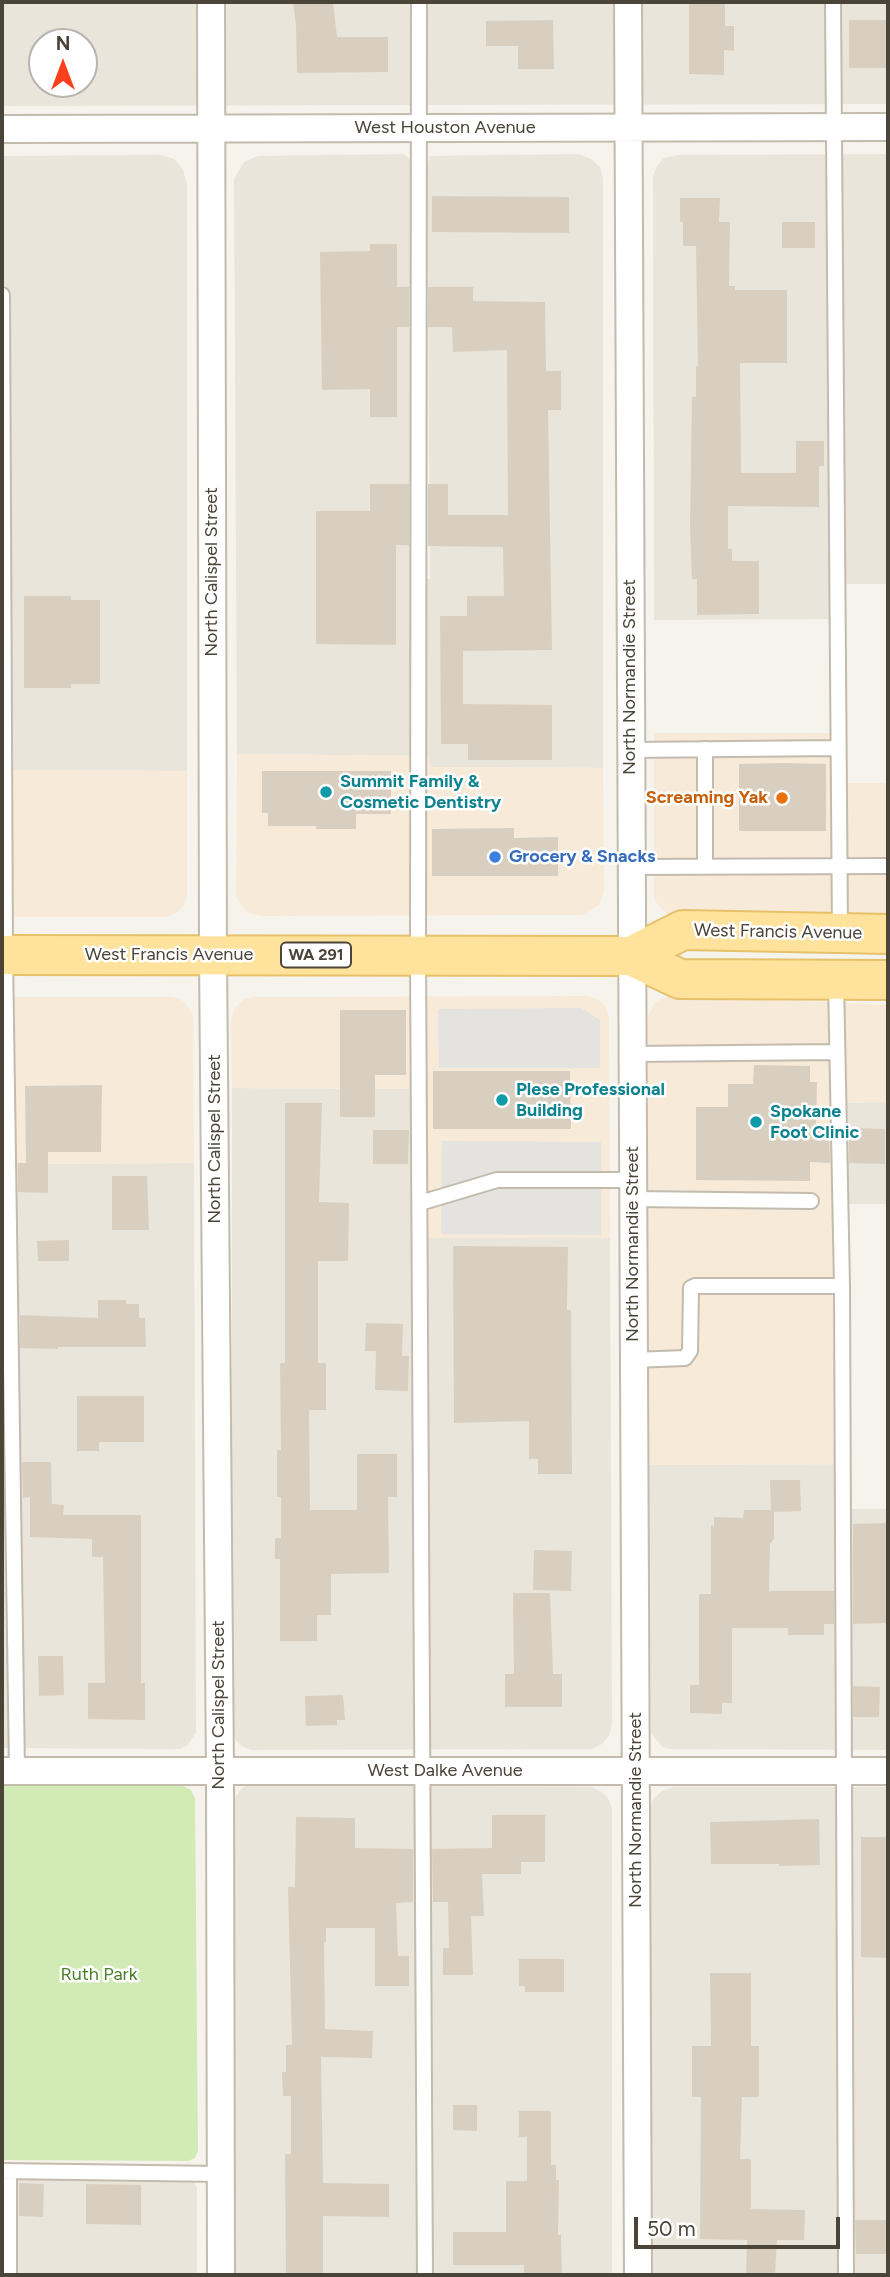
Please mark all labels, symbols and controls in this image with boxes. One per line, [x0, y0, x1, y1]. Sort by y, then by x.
north arrow [28, 28, 98, 98]
text: N [56, 32, 70, 55]
street label: West Houston Avenue [355, 117, 535, 139]
street label: North Calispel Street [201, 487, 223, 657]
street label: North Normandie Street [619, 579, 641, 775]
place label: Summit Family & Cosmetic Dentistry [340, 771, 501, 814]
marker: Summit Family & Cosmetic Dentistry [318, 784, 334, 800]
place label: Screaming Yak [646, 787, 768, 809]
marker: Screaming Yak [774, 790, 790, 806]
place label: Grocery & Snacks [509, 846, 656, 868]
marker: Grocery & Snacks [487, 849, 503, 865]
street label: West Francis Avenue [694, 920, 862, 944]
road number: WA 291 [281, 942, 351, 967]
street label: West Francis Avenue [85, 944, 253, 966]
street label: North Calispel Street [204, 1054, 226, 1224]
place label: Plese Professional Building [516, 1079, 665, 1122]
marker: Plese Professional Building [494, 1092, 510, 1108]
place label: Spokane Foot Clinic [770, 1101, 859, 1144]
marker: Spokane Foot Clinic [748, 1114, 764, 1130]
street label: North Normandie Street [622, 1146, 644, 1342]
street label: North Calispel Street [208, 1620, 230, 1790]
street label: North Normandie Street [625, 1712, 647, 1908]
street label: West Dalke Avenue [367, 1760, 523, 1782]
park label: Ruth Park [61, 1964, 137, 1986]
scale bar [638, 2204, 844, 2248]
text: 50 m [647, 2216, 696, 2241]

